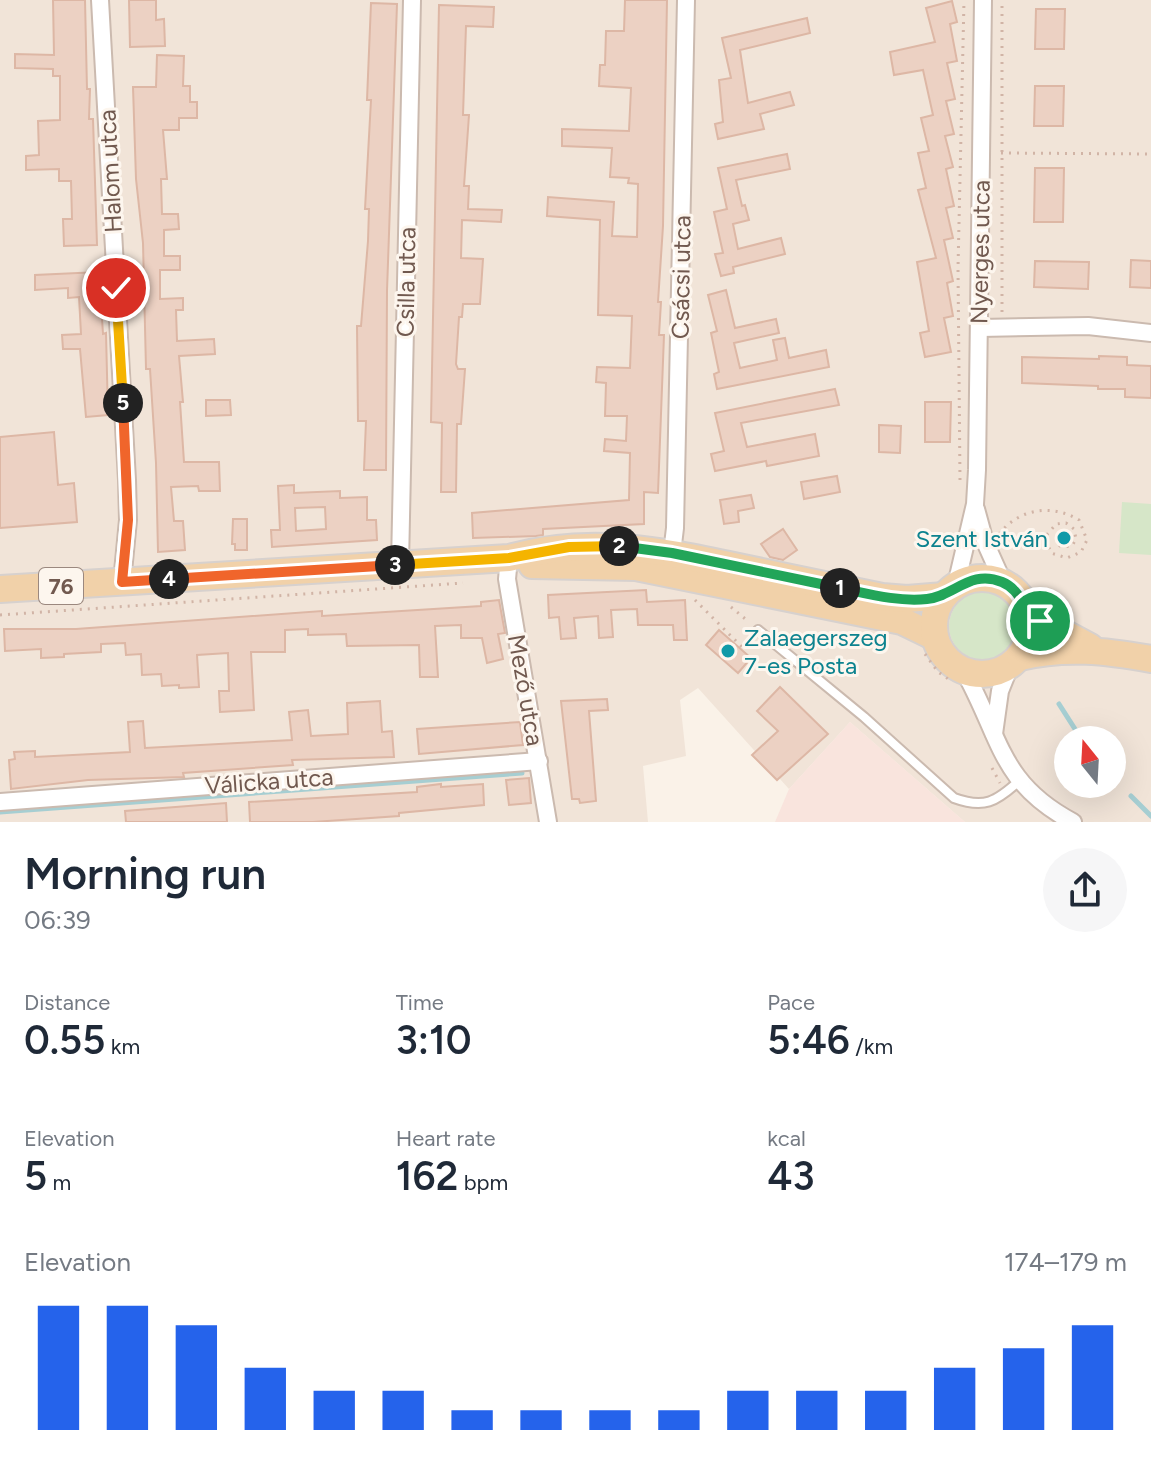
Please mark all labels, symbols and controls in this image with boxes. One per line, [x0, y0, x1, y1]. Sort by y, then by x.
street label: Halom utca [92, 109, 128, 233]
street label: Nyerges utca [964, 180, 996, 324]
street label: Csácsi utca [665, 215, 697, 339]
street label: Csilla utca [391, 227, 421, 337]
pin [82, 254, 150, 322]
icon: check [94, 266, 138, 310]
pin: 5 [103, 383, 143, 423]
text: 5 [117, 389, 129, 416]
place label: Szent István [915, 524, 1048, 553]
pin: 2 [599, 526, 639, 566]
marker: Szent István [1055, 529, 1073, 547]
text: 2 [613, 532, 625, 559]
pin: 3 [375, 545, 415, 585]
text: 3 [389, 551, 401, 578]
pin: 4 [149, 559, 189, 599]
text: 4 [162, 565, 176, 592]
road number: 76 [39, 568, 83, 604]
pin: 1 [820, 568, 860, 608]
text: 1 [835, 574, 845, 601]
pin [1006, 587, 1074, 655]
icon: arrive [1018, 599, 1062, 643]
place label: Zalaegerszeg 7-es Posta [744, 623, 888, 680]
street label: Mező utca [502, 632, 550, 748]
marker: Zalaegerszeg 7-es Posta [719, 642, 737, 660]
north arrow [1054, 726, 1126, 798]
map controls [1054, 726, 1126, 798]
street label: Válicka utca [204, 762, 334, 800]
text: Morning run [24, 847, 266, 900]
button: share [1043, 848, 1127, 932]
text: 06:39 [24, 904, 91, 936]
text: Distance [24, 989, 110, 1016]
text: Time [396, 989, 444, 1016]
text: Pace [767, 989, 815, 1016]
text: 0.55 [24, 1016, 105, 1064]
text: 3:10 [396, 1016, 472, 1064]
text: 5:46 [767, 1016, 850, 1064]
text: km [105, 1033, 140, 1060]
text: /km [850, 1033, 893, 1060]
text: Elevation [24, 1125, 114, 1152]
text: Heart rate [396, 1125, 496, 1152]
text: kcal [767, 1125, 806, 1152]
text: 5 [24, 1152, 47, 1200]
text: 162 [396, 1152, 458, 1200]
text: 43 [767, 1152, 815, 1200]
text: m [47, 1169, 71, 1196]
text: bpm [458, 1169, 508, 1196]
text: Elevation [24, 1246, 131, 1278]
text: 174–179 m [1004, 1246, 1127, 1278]

